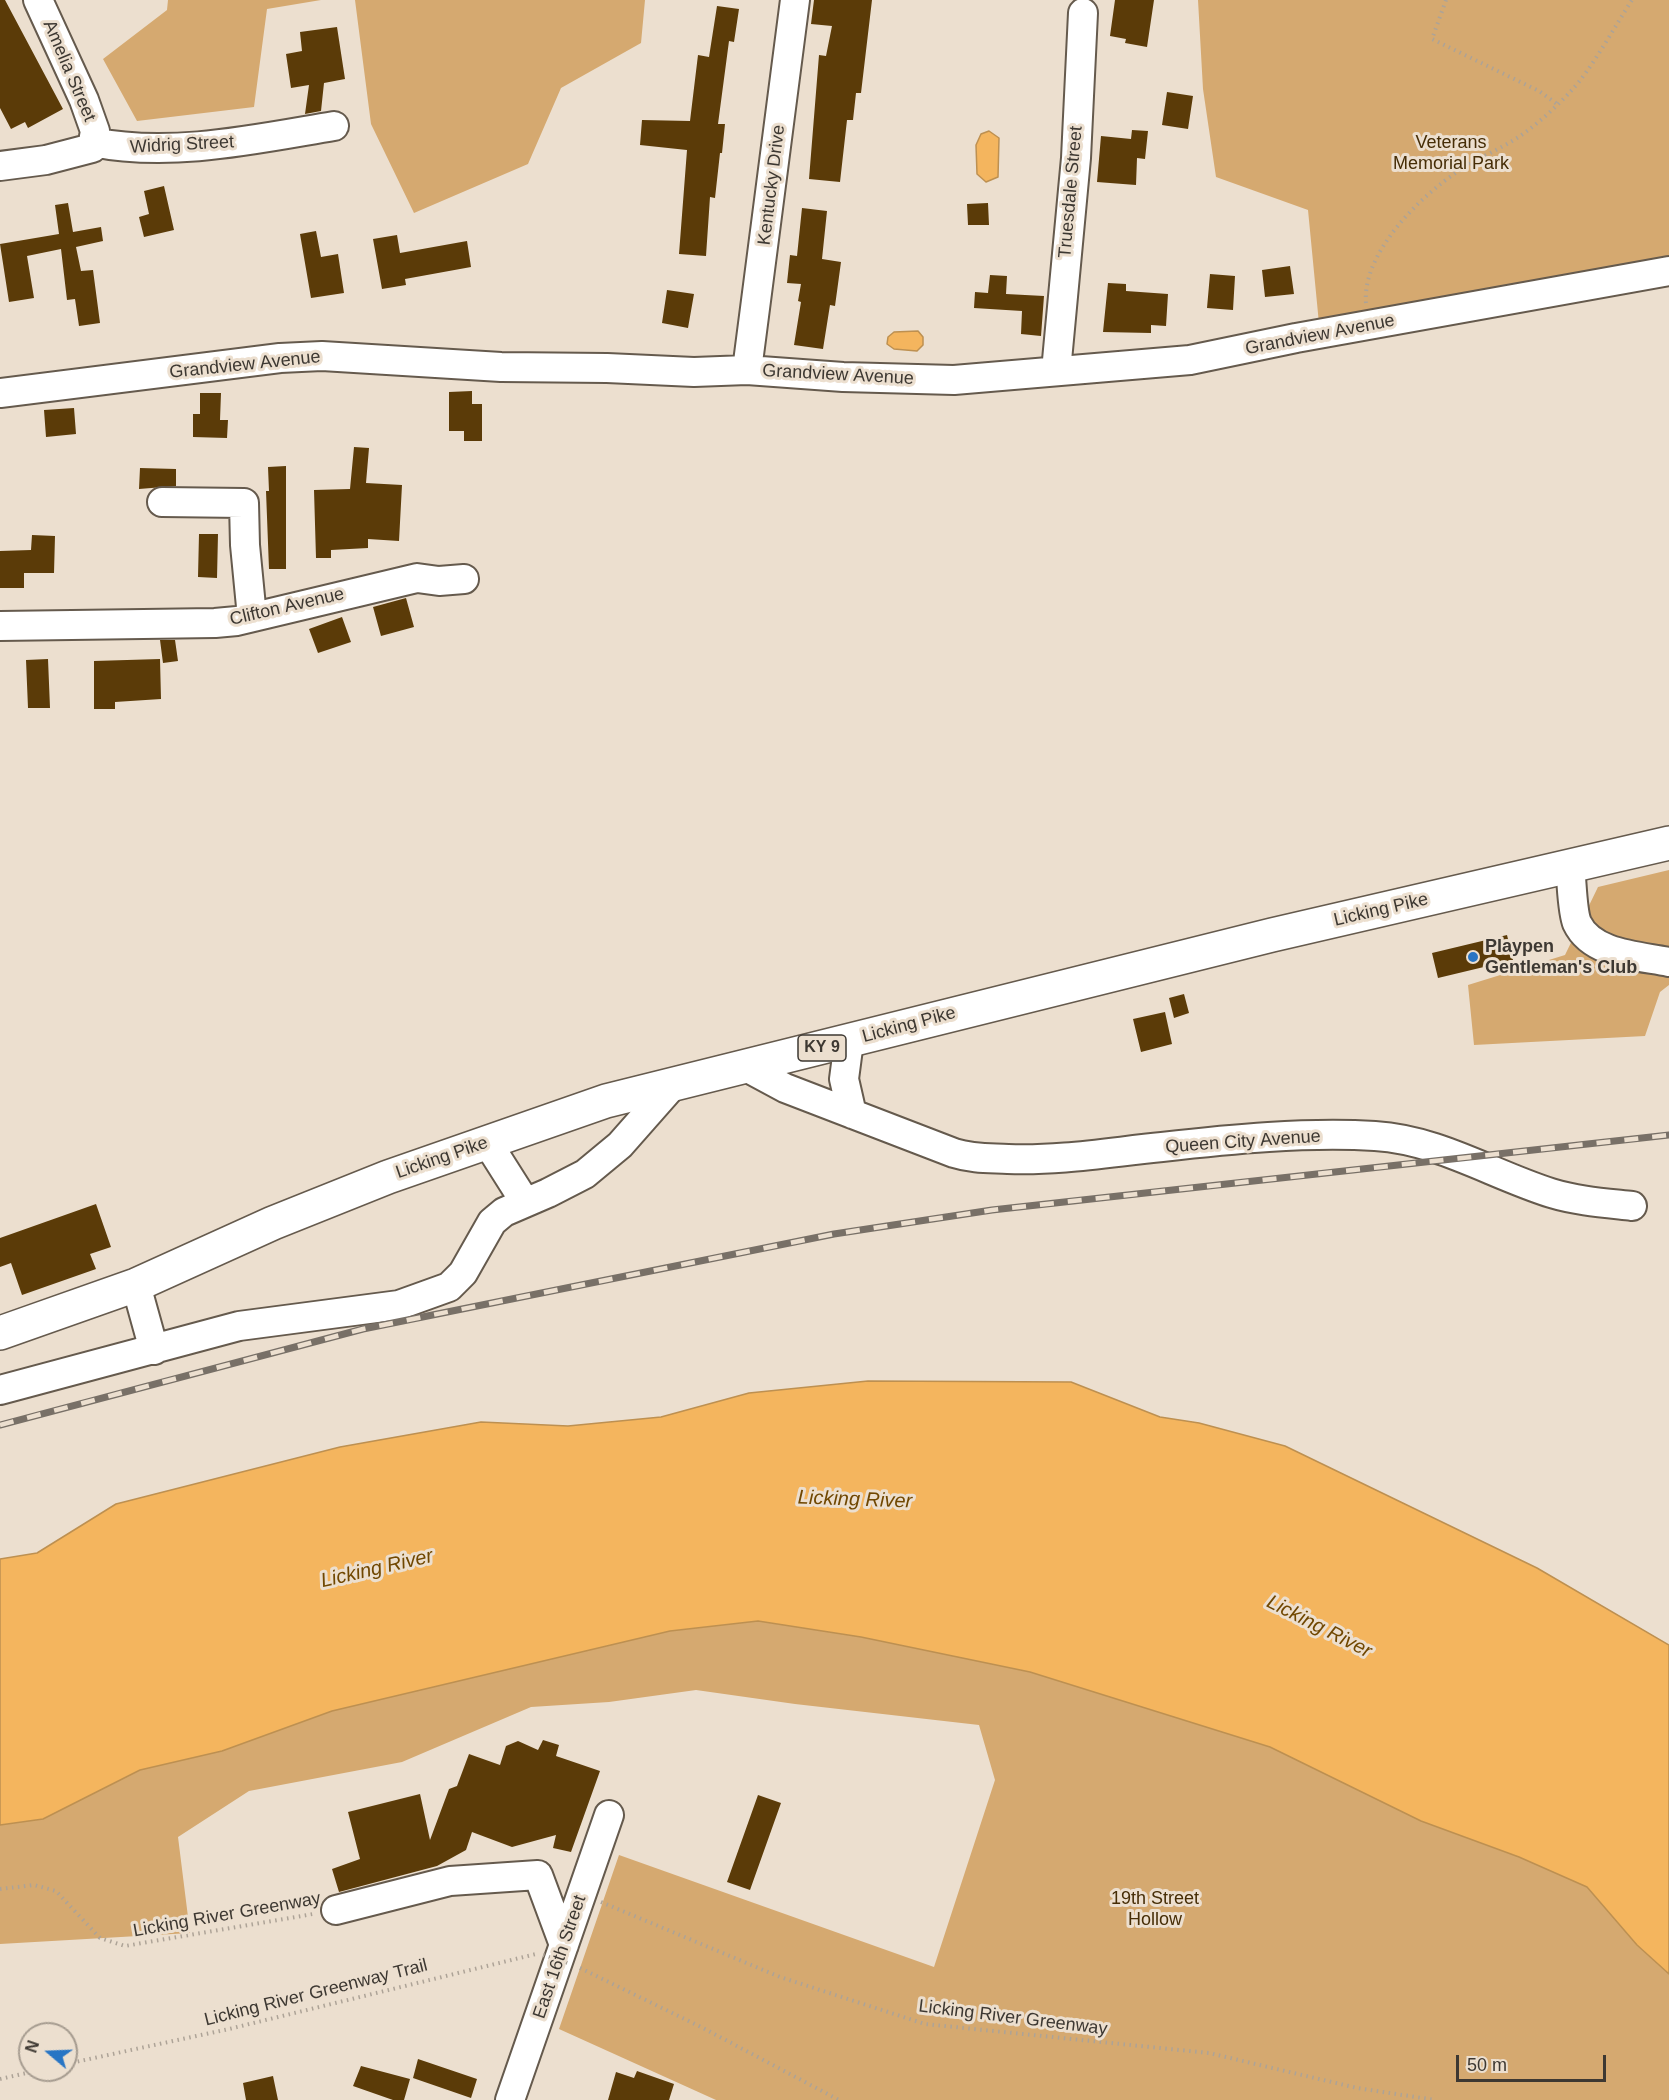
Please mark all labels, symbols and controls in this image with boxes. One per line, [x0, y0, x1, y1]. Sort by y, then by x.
street label: Amelia Street [38, 17, 100, 125]
street label: Kentucky Drive [754, 124, 790, 246]
street label: Truesdale Street [1054, 125, 1088, 259]
street label: Widrig Street [129, 131, 235, 159]
park label: Veterans Memorial Park [1393, 132, 1509, 174]
street label: Grandview Avenue [1243, 310, 1397, 360]
street label: Grandview Avenue [168, 346, 322, 384]
street label: Grandview Avenue [762, 360, 914, 390]
street label: Clifton Avenue [228, 583, 346, 631]
street label: Licking Pike [1332, 889, 1430, 931]
place label: Playpen Gentleman's Club [1485, 936, 1637, 978]
marker: Playpen Gentleman's Club [1466, 950, 1480, 964]
street label: Licking Pike [860, 1002, 958, 1048]
road number: KY 9 [798, 1035, 846, 1061]
street label: Queen City Avenue [1165, 1126, 1321, 1158]
street label: Licking Pike [393, 1132, 491, 1184]
water label: Licking River [797, 1486, 913, 1514]
water label: Licking River [319, 1544, 435, 1594]
water label: Licking River [1263, 1590, 1375, 1664]
street label: Licking River Greenway [132, 1888, 322, 1942]
park label: 19th Street Hollow [1111, 1888, 1199, 1930]
street label: East 16th Street [529, 1892, 591, 2022]
street label: Licking River Greenway Trail [202, 1955, 430, 2031]
street label: Licking River Greenway [917, 1996, 1109, 2040]
north arrow [18, 2022, 78, 2082]
text: N [22, 2038, 42, 2055]
scale bar [1459, 2043, 1609, 2081]
text: 50 m [1467, 2055, 1507, 2075]

